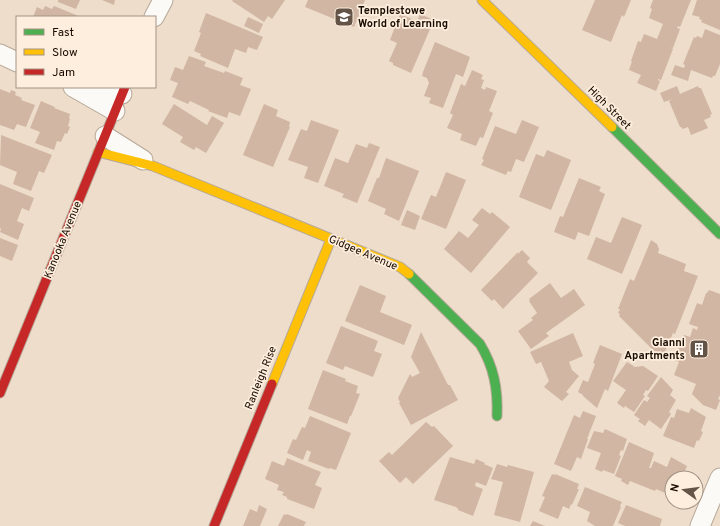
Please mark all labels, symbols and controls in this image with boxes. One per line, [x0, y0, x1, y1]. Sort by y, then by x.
place label: Templestowe World of Learning [358, 4, 448, 31]
school or university icon: Templestowe World of Learning [333, 6, 355, 28]
legend [16, 16, 156, 88]
text: Fast [52, 25, 74, 41]
text: Slow [52, 45, 78, 61]
text: Jam [52, 65, 75, 81]
street label: High Street [584, 83, 634, 133]
street label: Kanooka Avenue [41, 199, 85, 281]
street label: Gidgee Avenue [326, 232, 400, 274]
place label: Gianni Apartments [624, 336, 685, 363]
building icon: Gianni Apartments [688, 338, 710, 360]
street label: Ranleigh Rise [242, 344, 280, 412]
north arrow [664, 470, 704, 510]
text: N [668, 482, 683, 493]

